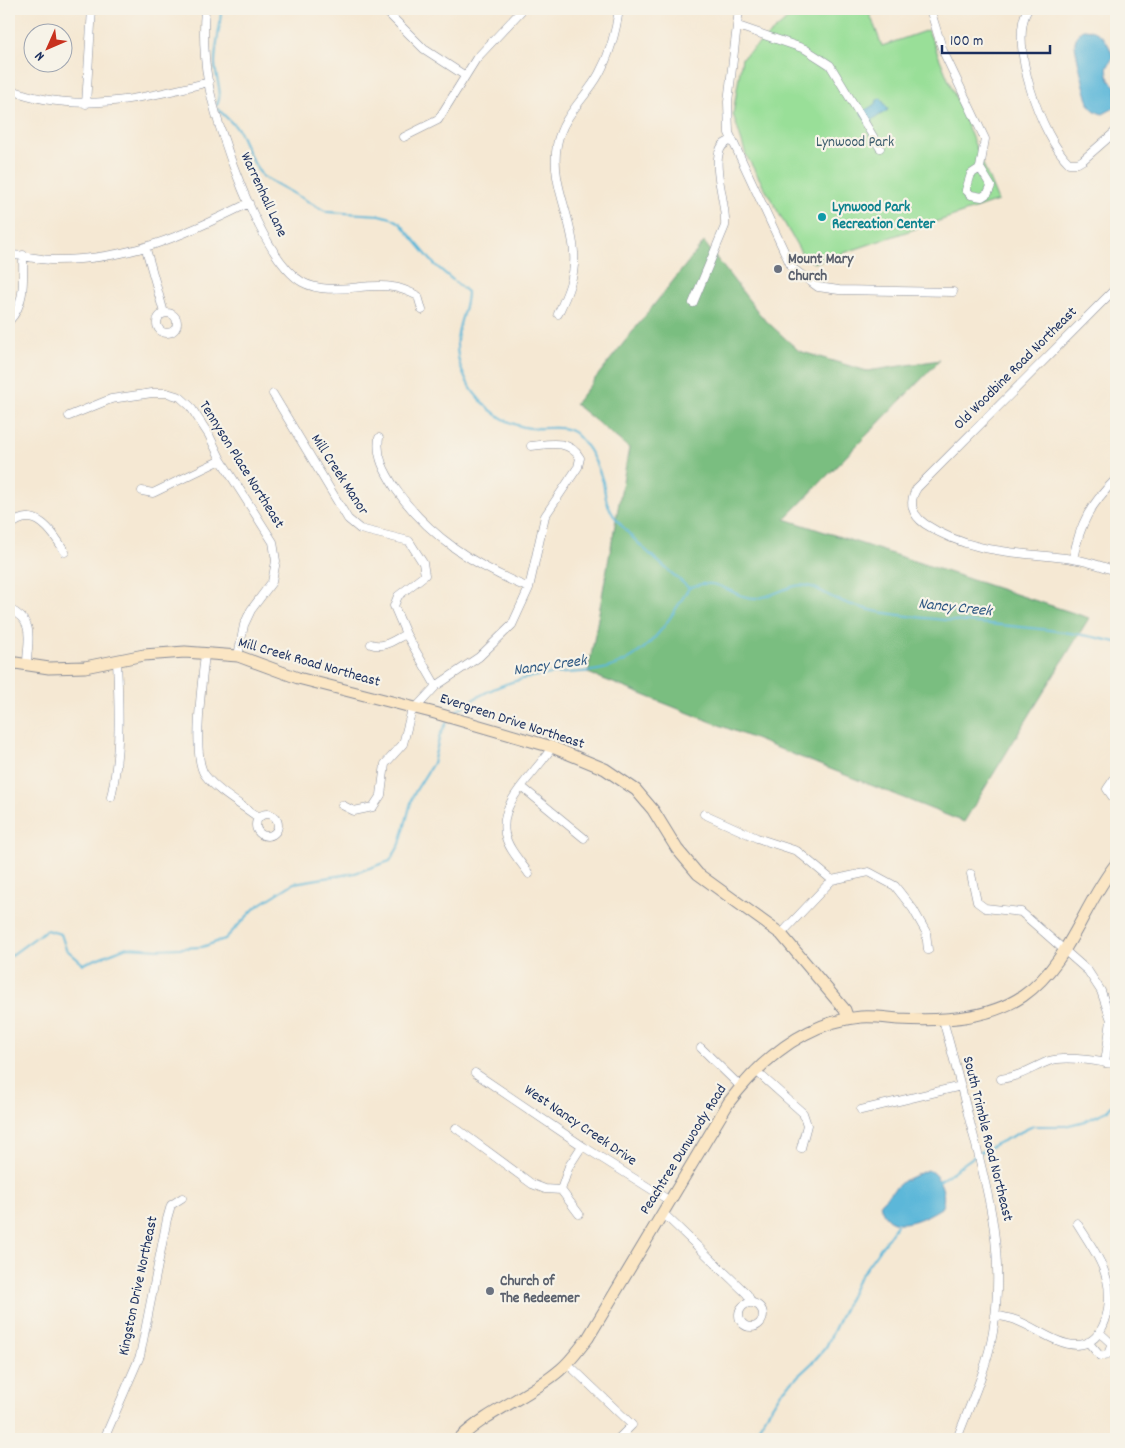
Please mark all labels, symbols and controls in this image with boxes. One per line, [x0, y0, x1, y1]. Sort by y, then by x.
north arrow [22, 22, 72, 72]
scale bar [942, 22, 1050, 54]
text: 100 m [950, 31, 983, 53]
text: N [31, 46, 50, 65]
park label: Lynwood Park [816, 132, 894, 154]
street label: Warrenhall Lane [234, 149, 292, 241]
place label: Lynwood Park Recreation Center [832, 197, 936, 236]
marker: Lynwood Park Recreation Center [816, 211, 828, 223]
place label: Mount Mary Church [788, 249, 854, 288]
marker: Mount Mary Church [772, 263, 784, 275]
street label: Old Woodbine Road Northeast [949, 302, 1083, 436]
street label: Tennyson Place Northeast [193, 397, 289, 534]
street label: Mill Creek Manor [304, 430, 374, 520]
water label: Nancy Creek [917, 593, 994, 623]
street label: Mill Creek Road Northeast [235, 632, 383, 694]
water label: Nancy Creek [512, 649, 590, 683]
street label: Evergreen Drive Northeast [437, 688, 588, 756]
street label: South Trimble Road Northeast [956, 1054, 1018, 1224]
street label: West Nancy Creek Drive [519, 1080, 641, 1172]
street label: Peachtree Dunwoody Road [635, 1081, 733, 1219]
street label: Kingston Drive Northeast [113, 1214, 165, 1358]
place label: Church of The Redeemer [500, 1271, 580, 1310]
marker: Church of The Redeemer [484, 1285, 496, 1297]

